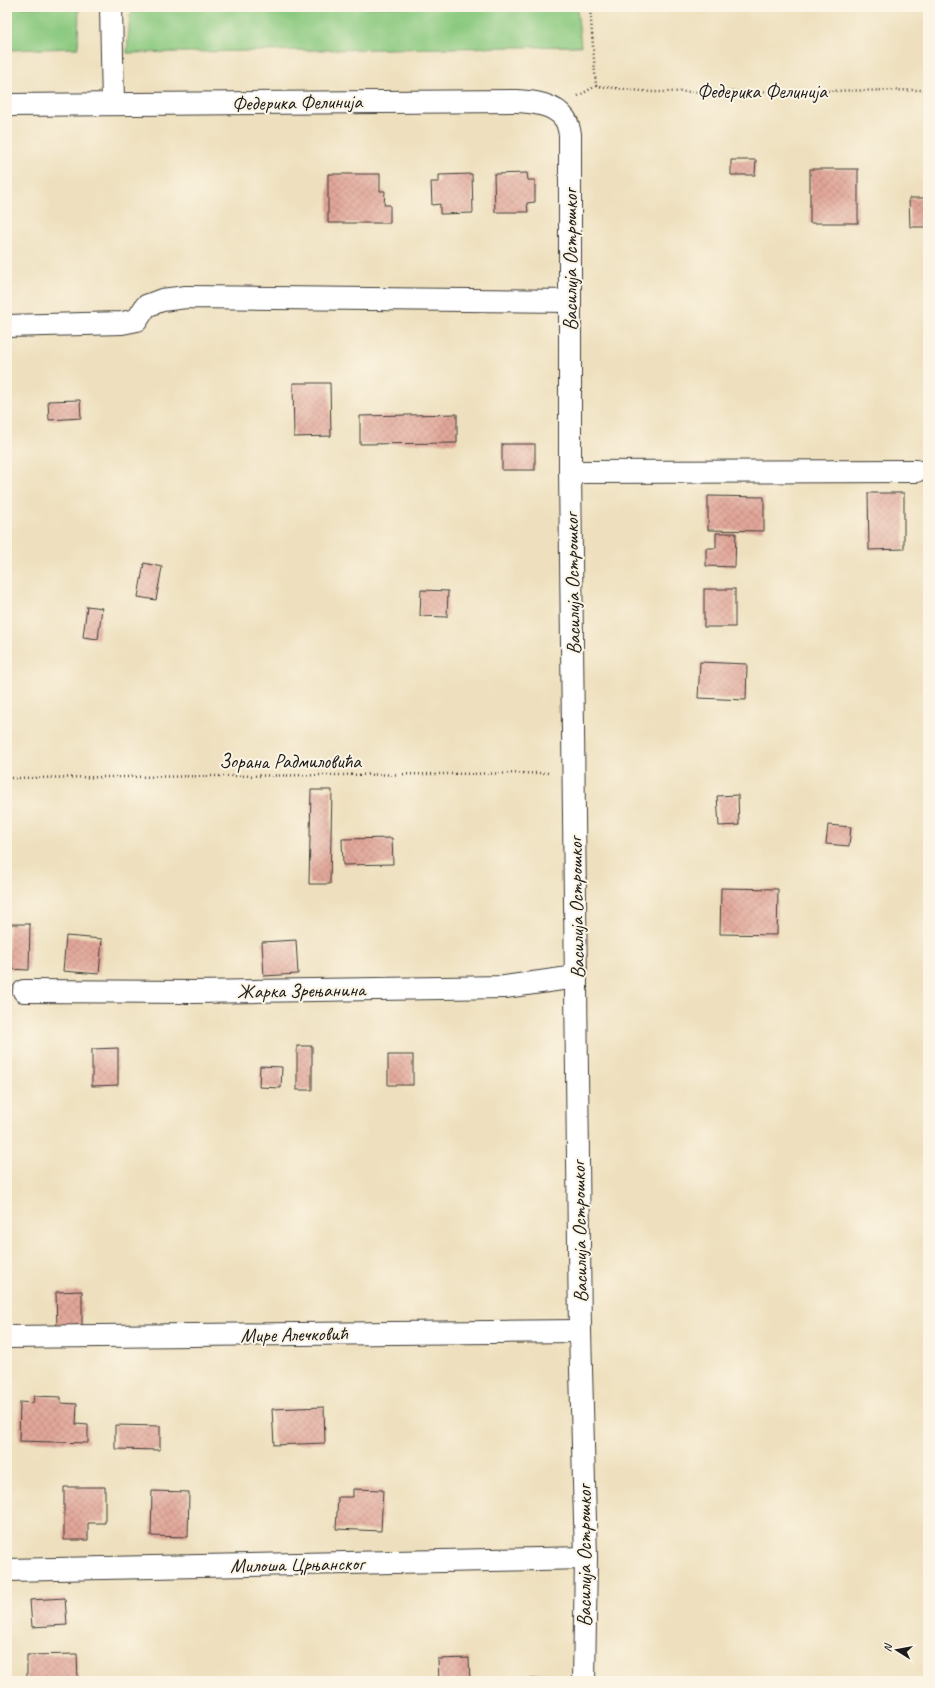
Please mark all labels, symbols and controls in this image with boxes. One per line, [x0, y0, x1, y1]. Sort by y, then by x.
street label: Федерика Фелинија [697, 79, 828, 104]
street label: Федерика Фелинија [232, 89, 364, 116]
street label: Василија Острошког [558, 187, 583, 331]
street label: Василија Острошког [559, 510, 586, 655]
street label: Зорана Радмиловића [219, 749, 362, 774]
street label: Василија Острошког [563, 834, 590, 979]
street label: Жарка Зрењанина [237, 977, 367, 1004]
street label: Василија Острошког [566, 1158, 593, 1303]
street label: Мире Алечковић [240, 1321, 349, 1348]
street label: Василија Острошког [572, 1483, 597, 1627]
street label: Милоша Црњанског [230, 1551, 367, 1578]
north arrow [877, 1630, 917, 1670]
text: N [880, 1641, 895, 1653]

